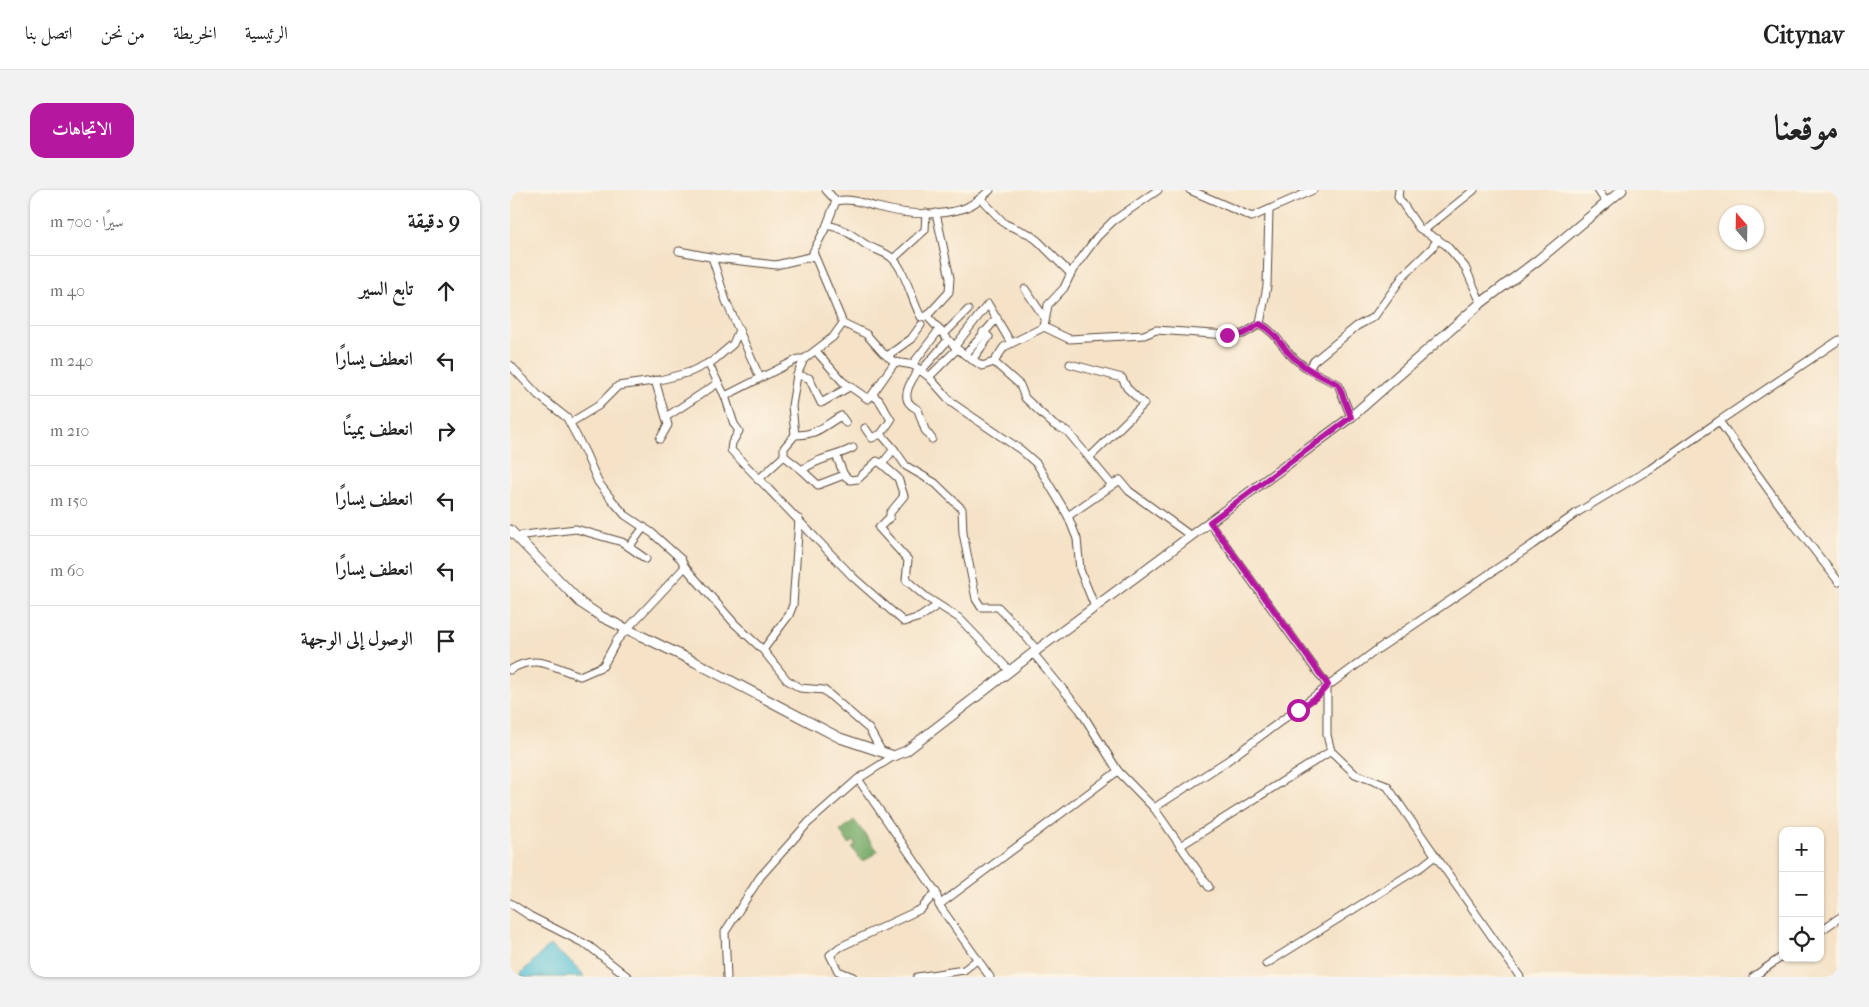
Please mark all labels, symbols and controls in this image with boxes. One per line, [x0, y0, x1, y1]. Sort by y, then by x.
text: Citynav [1763, 21, 1844, 49]
text: اتصل بنا [25, 23, 72, 44]
text: من نحن [100, 23, 145, 44]
text: الخريطة [173, 23, 217, 44]
text: الرئيسية [245, 23, 288, 44]
button: الاتجاهات [30, 103, 134, 158]
text: موقعنا [1774, 107, 1839, 148]
north arrow [1719, 205, 1764, 250]
text: 9 دقيقة [408, 209, 460, 233]
text: سيرًا · 700 m [50, 212, 124, 231]
icon: ahead [432, 277, 460, 305]
text: تابع السير [359, 278, 413, 300]
text: 40 m [50, 281, 85, 300]
route end [1216, 324, 1239, 347]
icon: left [432, 347, 460, 375]
text: انعطف يسارًا [335, 348, 413, 370]
text: 240 m [50, 351, 93, 370]
icon: right [432, 417, 460, 445]
text: انعطف يمينًا [343, 418, 413, 440]
text: 210 m [50, 421, 89, 440]
icon: left [432, 487, 460, 515]
text: انعطف يسارًا [335, 488, 413, 510]
text: 150 m [50, 491, 88, 510]
icon: left [432, 557, 460, 585]
text: انعطف يسارًا [335, 558, 413, 580]
text: 60 m [50, 561, 84, 580]
icon: arrive [432, 627, 460, 655]
text: الوصول إلى الوجهة [301, 628, 413, 650]
route start [1287, 699, 1310, 722]
map controls [1779, 827, 1824, 962]
button: + [1779, 827, 1824, 872]
button: − [1779, 872, 1824, 917]
button: locate [1779, 917, 1824, 962]

